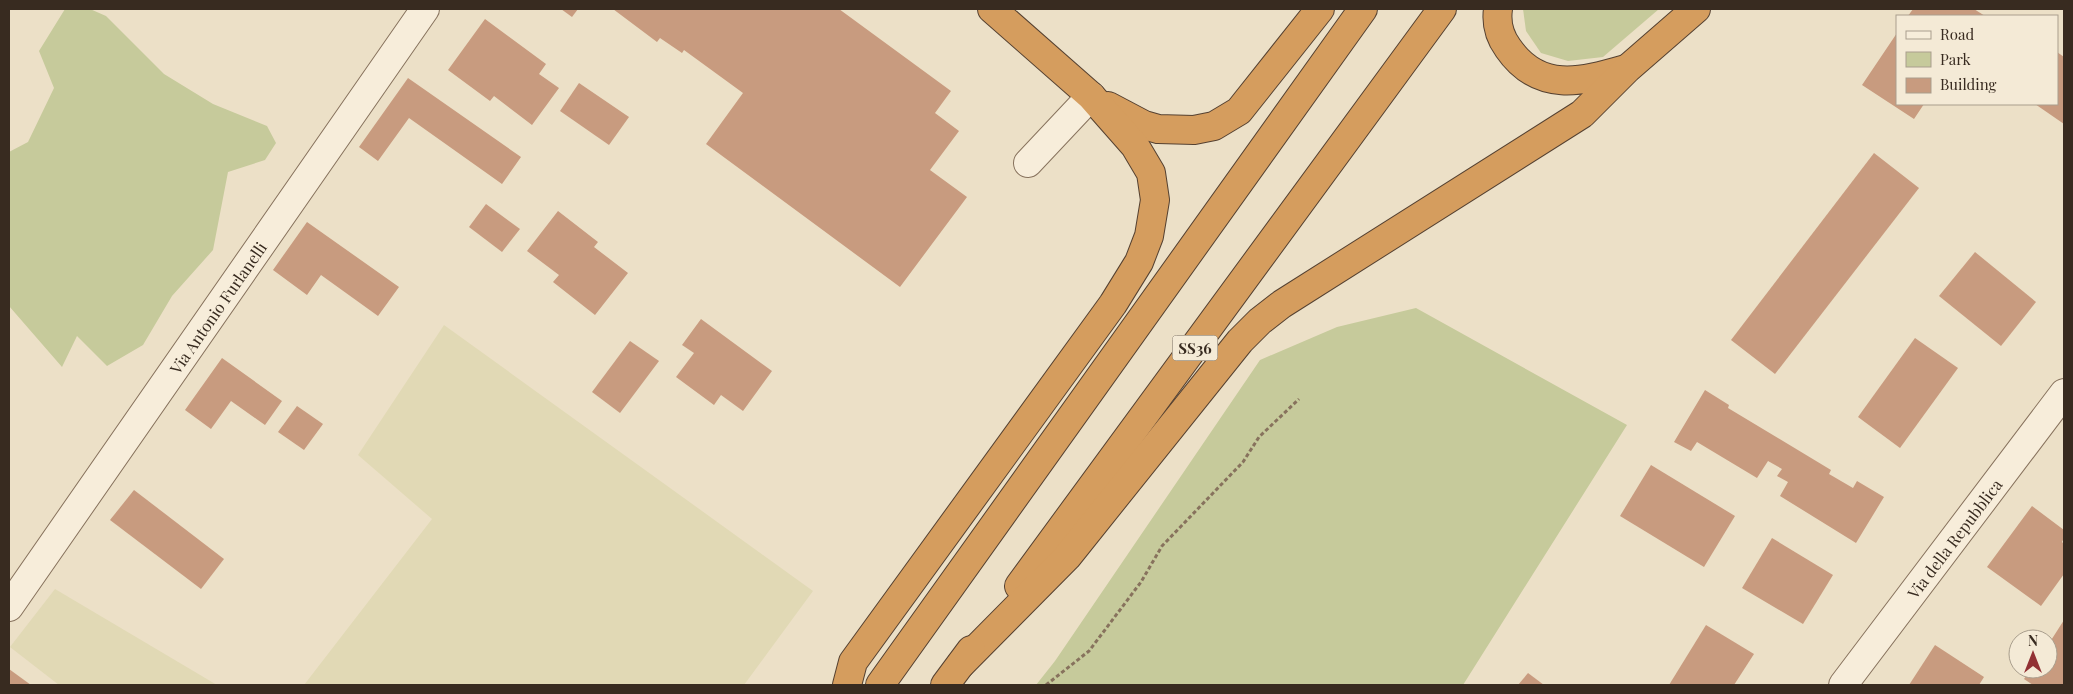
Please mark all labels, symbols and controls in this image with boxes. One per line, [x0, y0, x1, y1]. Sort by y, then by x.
legend [1896, 15, 2058, 105]
text: Road [1940, 24, 1974, 44]
text: Park [1940, 49, 1972, 69]
text: Building [1940, 74, 1997, 94]
street label: Via Antonio Furlanelli [164, 237, 271, 378]
road number: SS36 [1172, 336, 1218, 360]
street label: Via della Repubblica [1901, 474, 2006, 603]
north arrow [2008, 629, 2058, 679]
text: N [2028, 631, 2038, 650]

